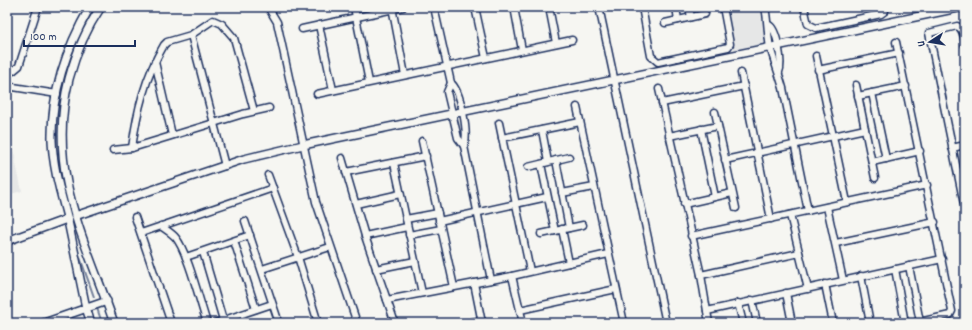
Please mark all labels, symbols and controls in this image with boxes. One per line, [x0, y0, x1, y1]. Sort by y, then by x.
scale bar [24, 22, 135, 48]
north arrow [910, 22, 950, 62]
text: 100 m [30, 29, 57, 46]
text: U [914, 39, 931, 48]

